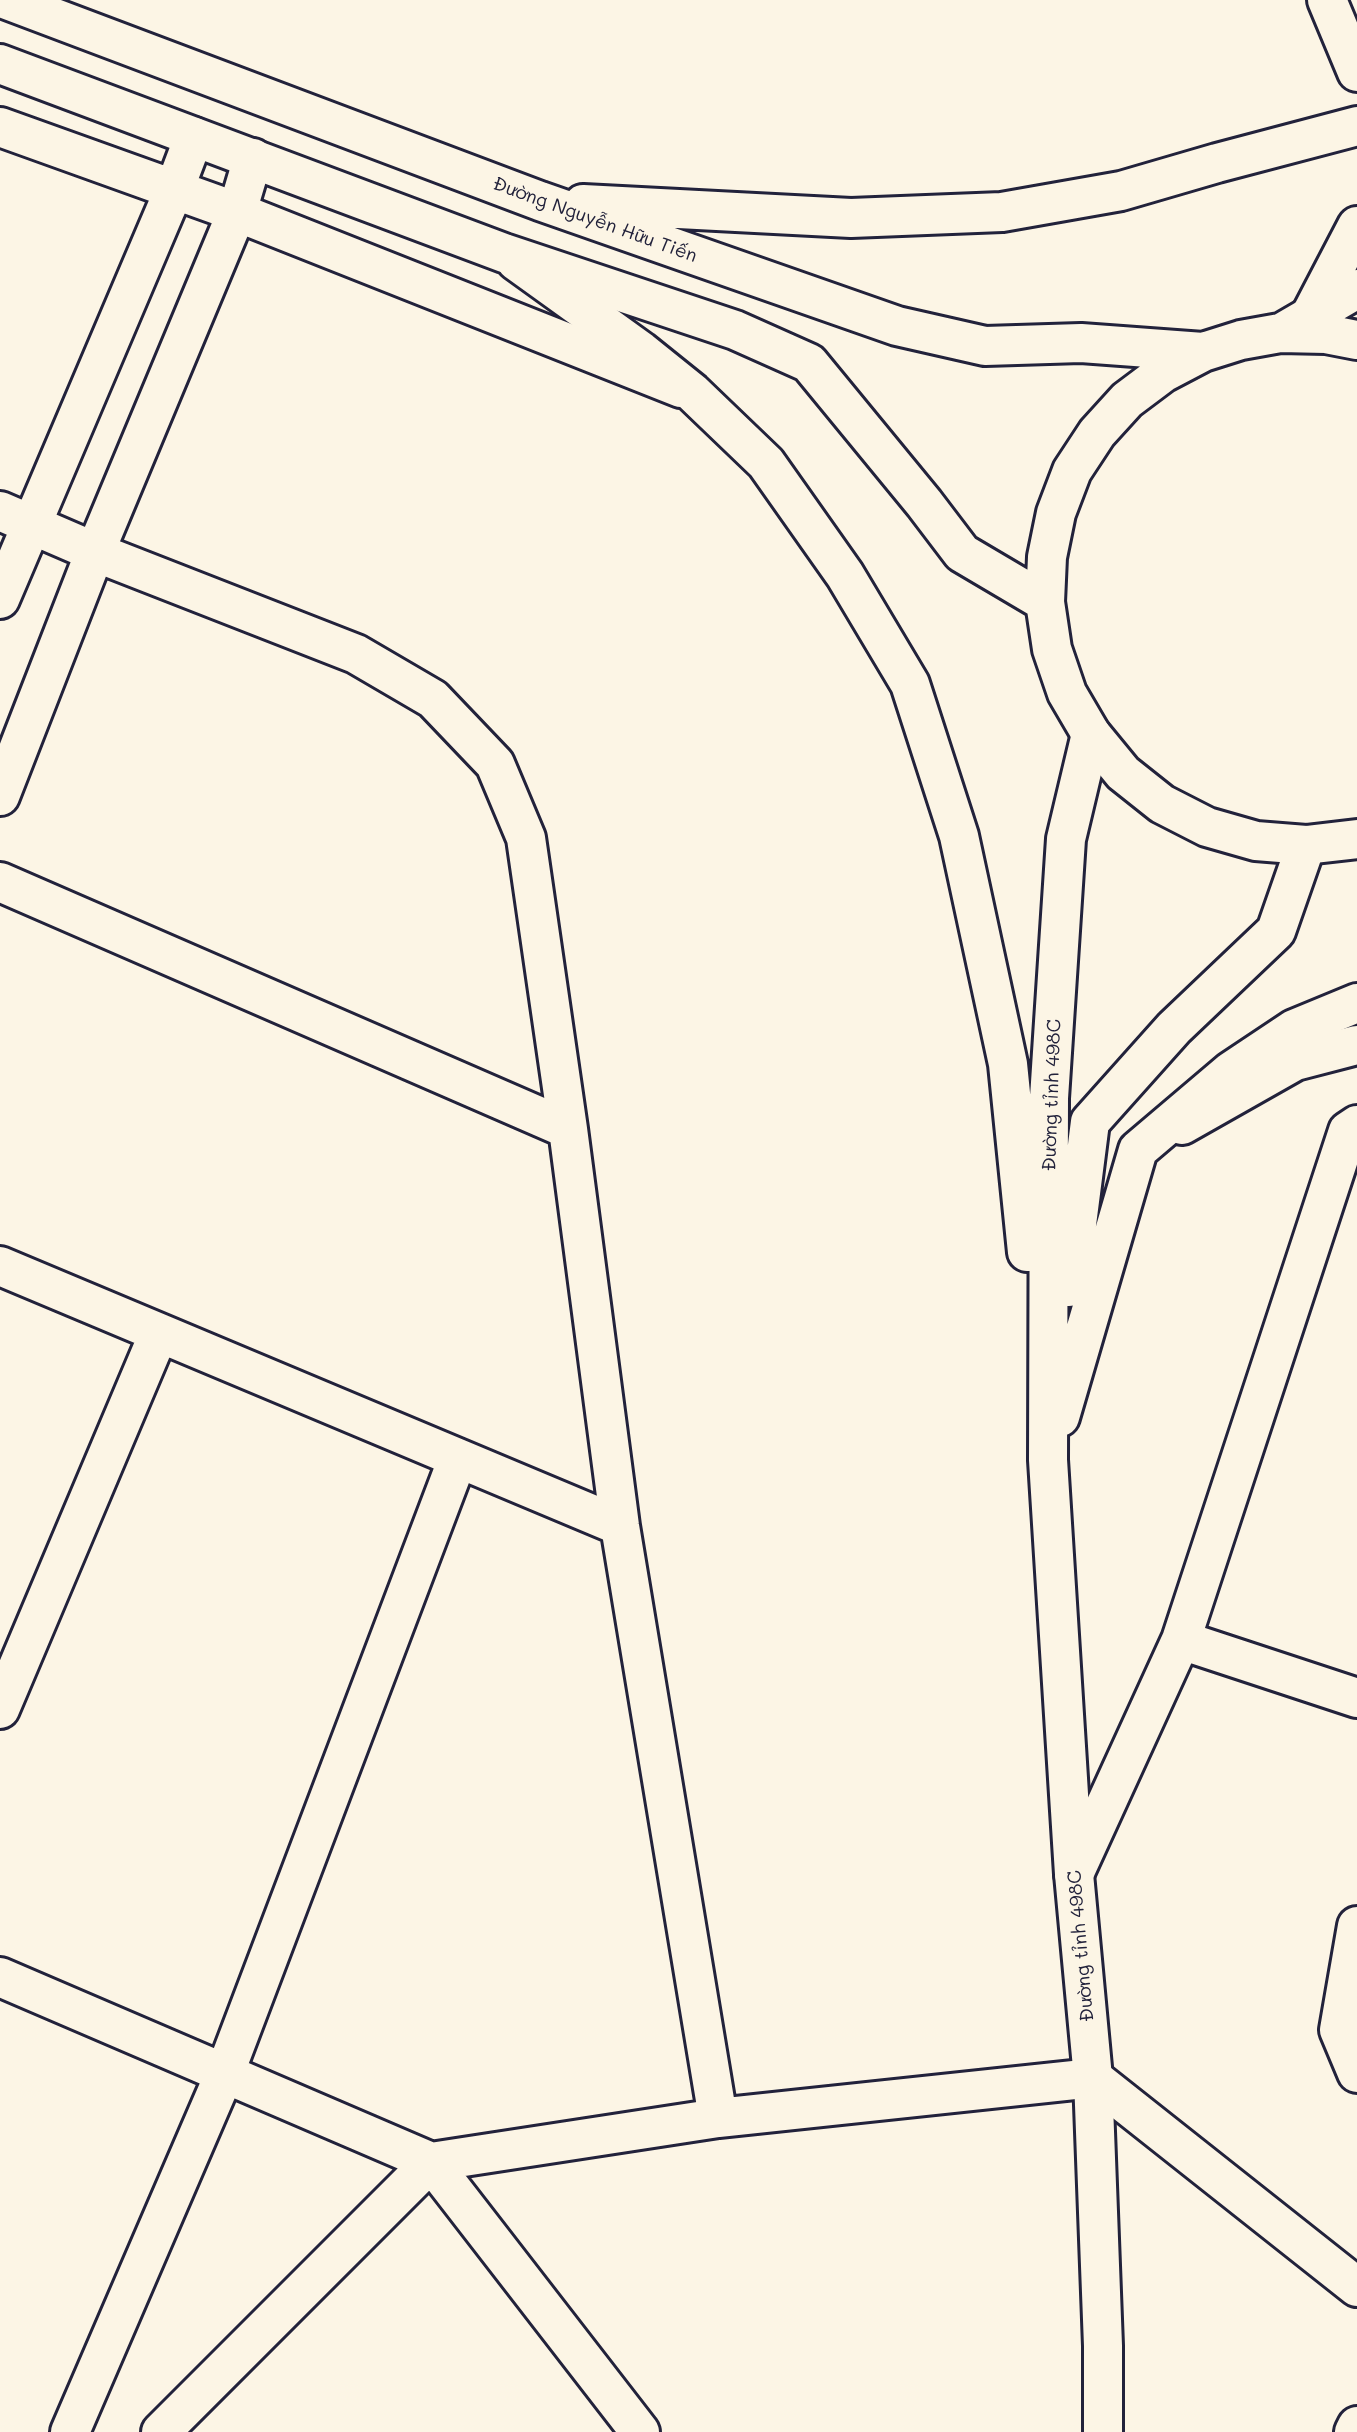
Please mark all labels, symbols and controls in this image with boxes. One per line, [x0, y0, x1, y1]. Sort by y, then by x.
street label: Đường Nguyễn Hữu Tiến [490, 172, 700, 268]
street label: Đường tỉnh 498C [1038, 1019, 1066, 1171]
street label: Đường tỉnh 498C [1063, 1869, 1099, 2023]

